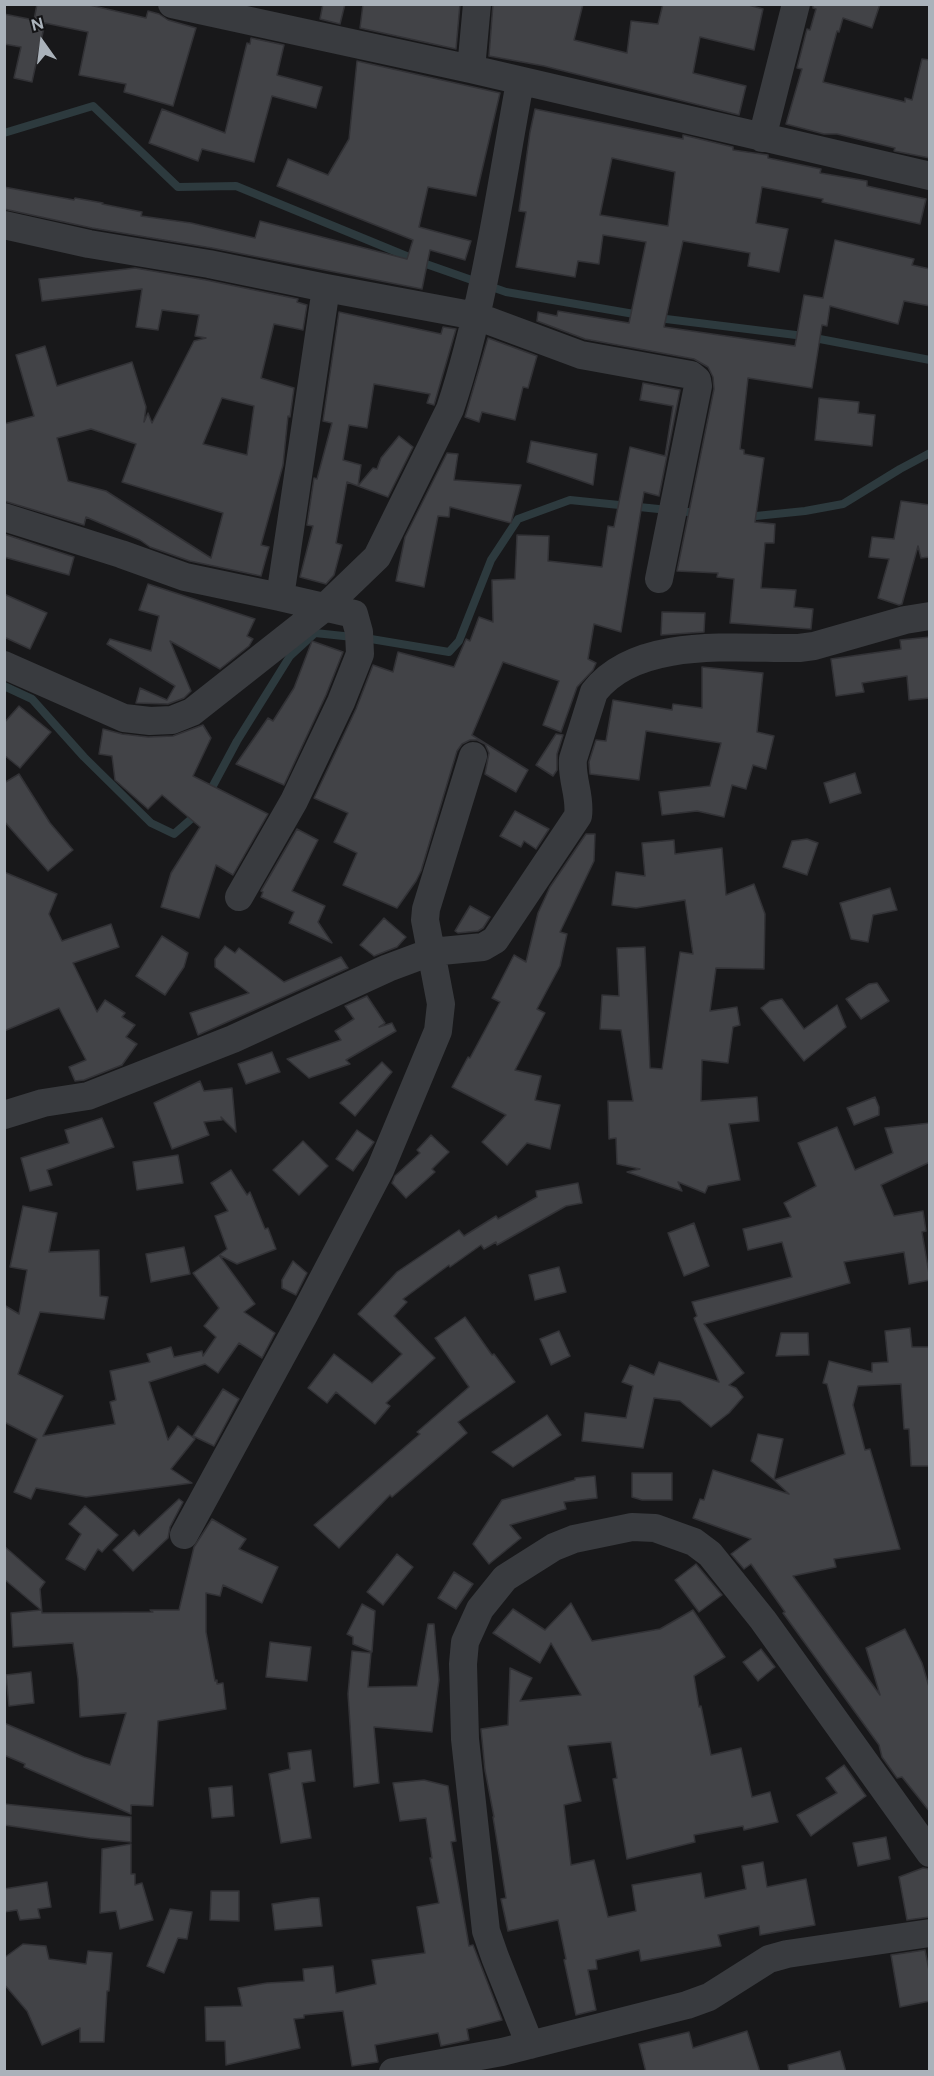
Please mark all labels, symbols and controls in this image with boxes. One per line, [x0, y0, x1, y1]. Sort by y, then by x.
north arrow [12, 12, 72, 72]
text: N [29, 13, 46, 35]

